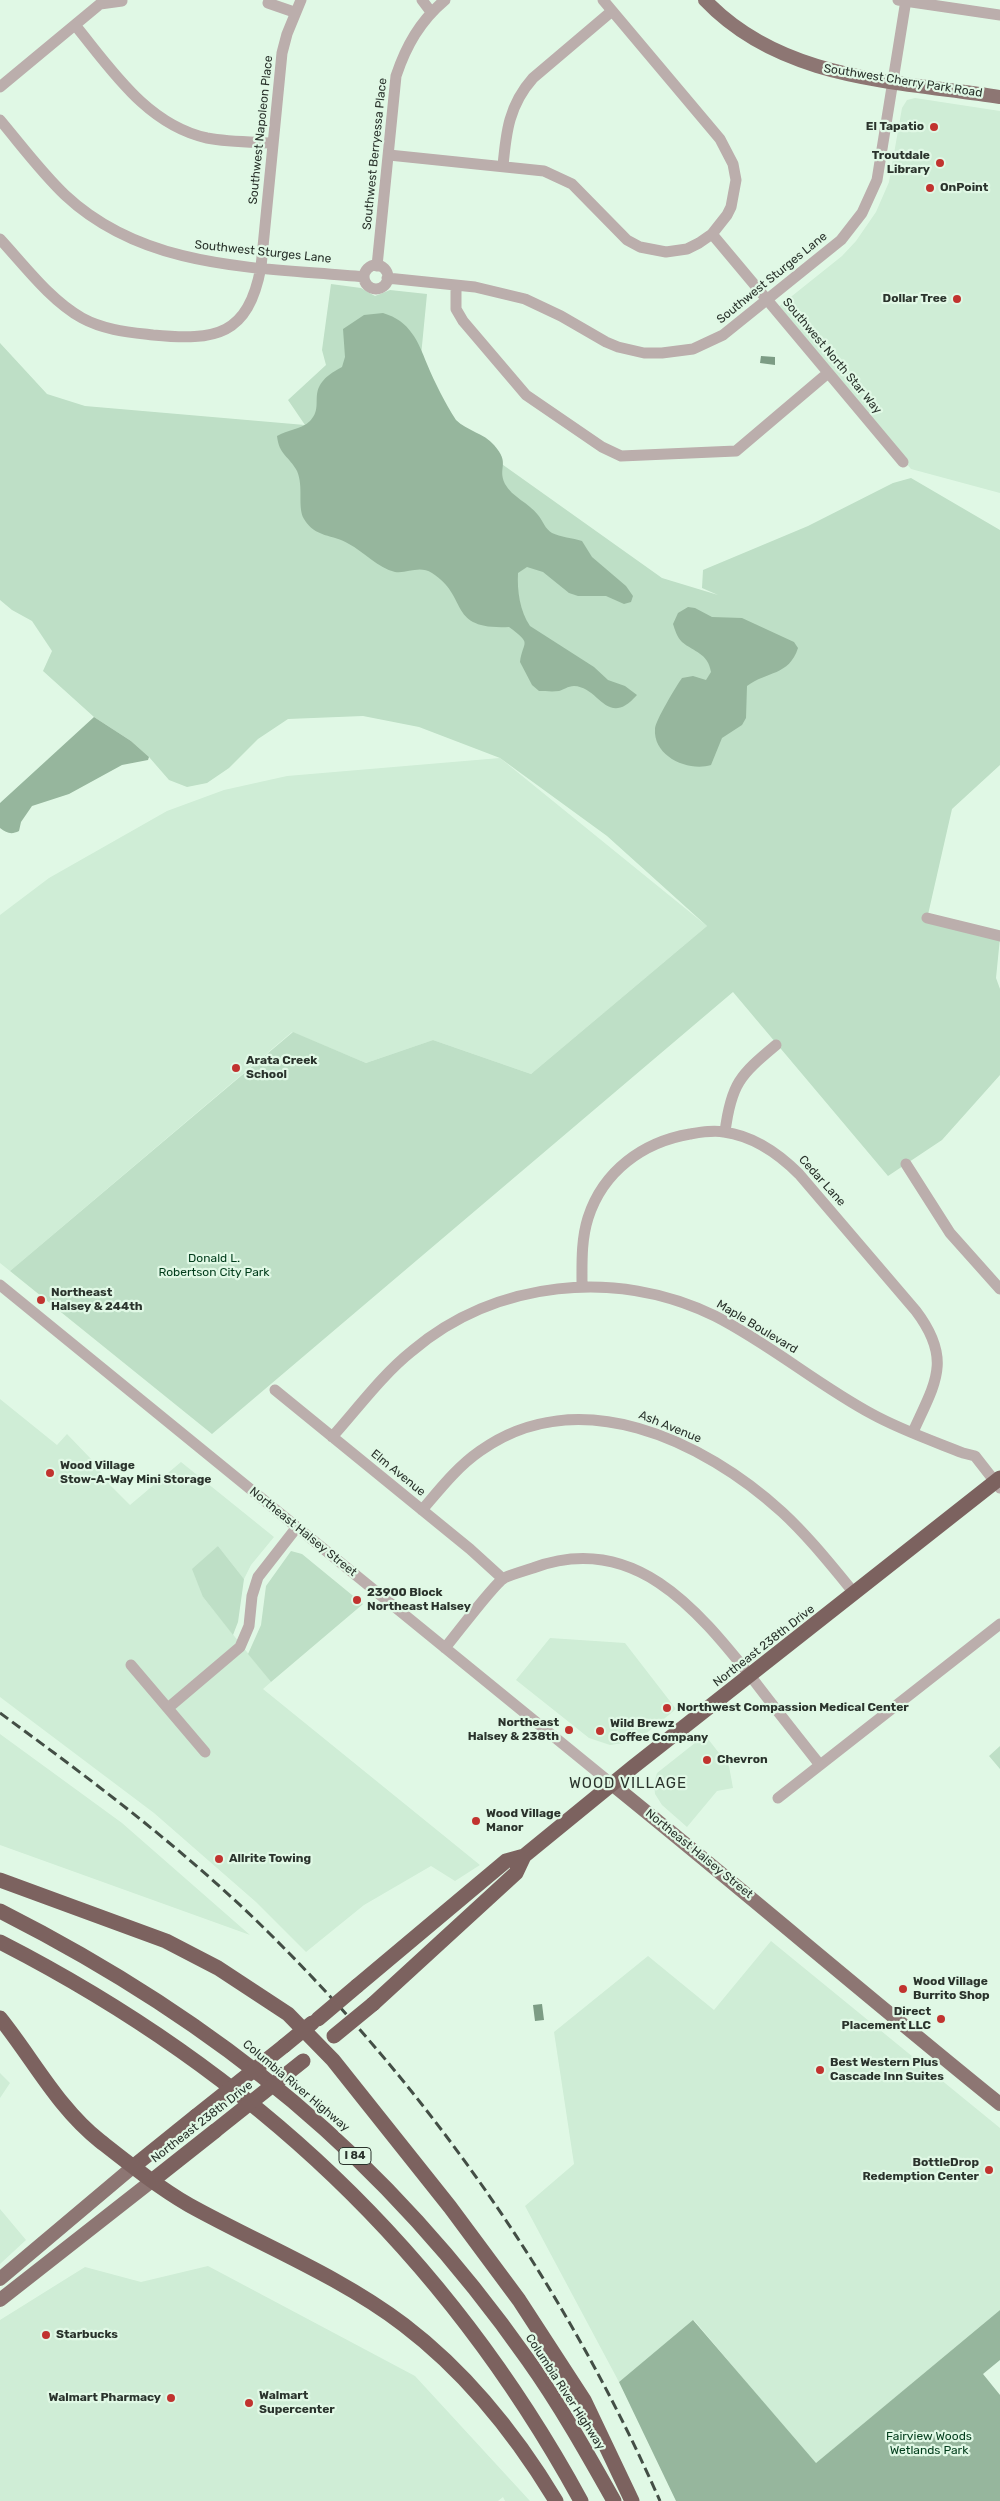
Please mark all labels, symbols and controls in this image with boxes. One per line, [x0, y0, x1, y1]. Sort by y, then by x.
street label: Southwest Napoleon Place [246, 55, 276, 205]
street label: Southwest Cherry Park Road [823, 61, 983, 101]
street label: Southwest Berryessa Place [360, 77, 390, 231]
place label: El Tapatio [866, 120, 924, 134]
marker: El Tapatio [928, 121, 940, 133]
place label: Troutdale Library [872, 149, 930, 177]
marker: Troutdale Library [934, 157, 946, 169]
place label: OnPoint [940, 181, 988, 195]
marker: OnPoint [924, 182, 936, 194]
street label: Southwest Sturges Lane [714, 229, 830, 327]
street label: Southwest Sturges Lane [194, 238, 332, 266]
place label: Dollar Tree [883, 292, 947, 306]
marker: Dollar Tree [951, 293, 963, 305]
street label: Southwest North Star Way [779, 295, 885, 417]
place label: Arata Creek School [246, 1054, 317, 1082]
marker: Arata Creek School [230, 1062, 242, 1074]
street label: Cedar Lane [795, 1153, 849, 1209]
park label: Donald L. Robertson City Park [158, 1252, 270, 1280]
place label: Northeast Halsey & 244th [51, 1286, 143, 1314]
marker: Northeast Halsey & 244th [35, 1294, 47, 1306]
street label: Maple Boulevard [714, 1297, 800, 1357]
street label: Ash Avenue [637, 1408, 703, 1446]
street label: Elm Avenue [368, 1447, 428, 1499]
place label: Wood Village Stow-A-Way Mini Storage [60, 1459, 211, 1487]
marker: Wood Village Stow-A-Way Mini Storage [44, 1467, 56, 1479]
street label: Northeast Halsey Street [246, 1484, 360, 1580]
place label: 23900 Block Northeast Halsey [367, 1586, 471, 1614]
marker: 23900 Block Northeast Halsey [351, 1594, 363, 1606]
street label: Northeast 238th Drive [710, 1602, 818, 1690]
place label: Northwest Compassion Medical Center [677, 1701, 909, 1715]
marker: Northwest Compassion Medical Center [661, 1702, 673, 1714]
place label: Northeast Halsey & 238th [468, 1716, 559, 1744]
place label: Wild Brewz Coffee Company [610, 1717, 708, 1745]
marker: Northeast Halsey & 238th [563, 1724, 575, 1736]
marker: Wild Brewz Coffee Company [594, 1725, 606, 1737]
place label: Chevron [717, 1753, 768, 1767]
marker: Chevron [701, 1754, 713, 1766]
district label: WOOD VILLAGE [567, 1775, 689, 1793]
street label: Northeast Halsey Street [642, 1806, 756, 1902]
place label: Wood Village Manor [486, 1807, 561, 1835]
marker: Wood Village Manor [470, 1815, 482, 1827]
place label: Allrite Towing [229, 1852, 311, 1866]
marker: Allrite Towing [213, 1853, 225, 1865]
place label: Wood Village Burrito Shop [913, 1975, 990, 2003]
marker: Wood Village Burrito Shop [897, 1983, 909, 1995]
place label: Direct Placement LLC [842, 2005, 931, 2033]
marker: Direct Placement LLC [935, 2013, 947, 2025]
street label: Columbia River Highway [240, 2037, 352, 2135]
place label: Best Western Plus Cascade Inn Suites [830, 2056, 944, 2084]
marker: Best Western Plus Cascade Inn Suites [814, 2064, 826, 2076]
street label: Northeast 238th Drive [148, 2078, 256, 2166]
road number: I 84 [339, 2148, 371, 2164]
place label: BottleDrop Redemption Center [862, 2156, 979, 2184]
marker: BottleDrop Redemption Center [983, 2164, 995, 2176]
place label: Starbucks [56, 2328, 118, 2342]
marker: Starbucks [40, 2329, 52, 2341]
street label: Columbia River Highway [522, 2331, 608, 2453]
place label: Walmart Supercenter [259, 2389, 335, 2417]
place label: Walmart Pharmacy [49, 2391, 161, 2405]
marker: Walmart Pharmacy [165, 2392, 177, 2404]
marker: Walmart Supercenter [243, 2397, 255, 2409]
park label: Fairview Woods Wetlands Park [886, 2430, 972, 2458]

